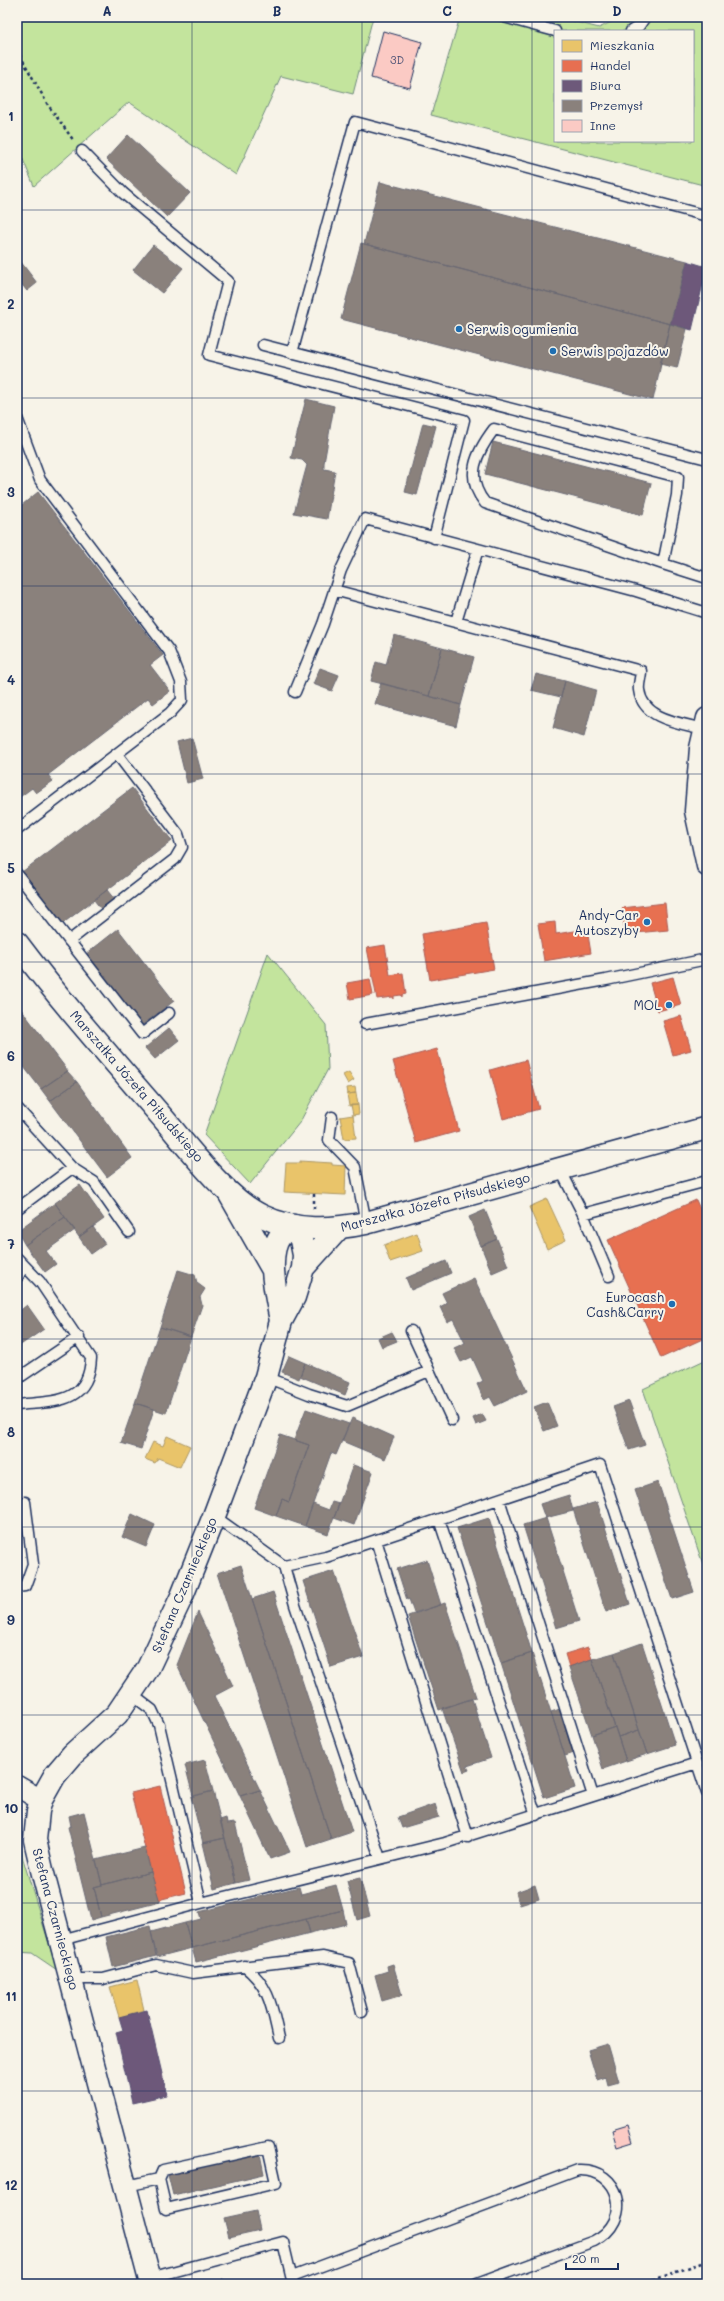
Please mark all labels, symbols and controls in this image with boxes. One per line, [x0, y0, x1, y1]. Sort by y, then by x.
text: A [102, 2, 112, 19]
text: B [273, 2, 282, 19]
text: C [442, 2, 452, 19]
text: D [612, 2, 622, 19]
legend [554, 30, 694, 142]
text: Mieszkania [590, 37, 655, 53]
house number: 3D [390, 52, 404, 67]
text: Handel [590, 57, 631, 73]
text: Biura [590, 77, 621, 93]
text: Przemysł [590, 97, 643, 113]
text: 1 [8, 107, 14, 124]
text: Inne [590, 117, 616, 133]
text: 2 [7, 295, 15, 312]
place label: Serwis ogumienia [467, 320, 577, 337]
marker: Serwis ogumienia [454, 324, 464, 334]
place label: Serwis pojazdów [561, 342, 669, 359]
marker: Serwis pojazdów [548, 346, 558, 356]
text: 3 [7, 483, 15, 500]
text: 4 [7, 671, 15, 688]
text: 5 [7, 859, 15, 876]
place label: Andy-Car Autoszyby [574, 906, 639, 938]
marker: Andy-Car Autoszyby [642, 917, 652, 927]
place label: MOL [634, 996, 661, 1013]
marker: MOL [664, 1000, 674, 1010]
street label: Marszałka Józefa Piłsudskiego [67, 1006, 208, 1165]
text: 6 [7, 1047, 15, 1064]
street label: Marszałka Józefa Piłsudskiego [338, 1168, 532, 1235]
text: 7 [7, 1235, 15, 1252]
place label: Eurocash Cash&Carry [586, 1288, 664, 1320]
marker: Eurocash Cash&Carry [667, 1299, 677, 1309]
text: 8 [7, 1423, 15, 1440]
street label: Stefana Czarnieckiego [147, 1514, 220, 1655]
text: 9 [7, 1611, 15, 1628]
text: 10 [4, 1799, 18, 1816]
street label: Stefana Czarnieckiego [29, 1846, 84, 1992]
text: 11 [5, 1987, 17, 2004]
text: 12 [4, 2176, 18, 2193]
scale bar [566, 2245, 618, 2271]
text: 20 m [572, 2250, 600, 2266]

